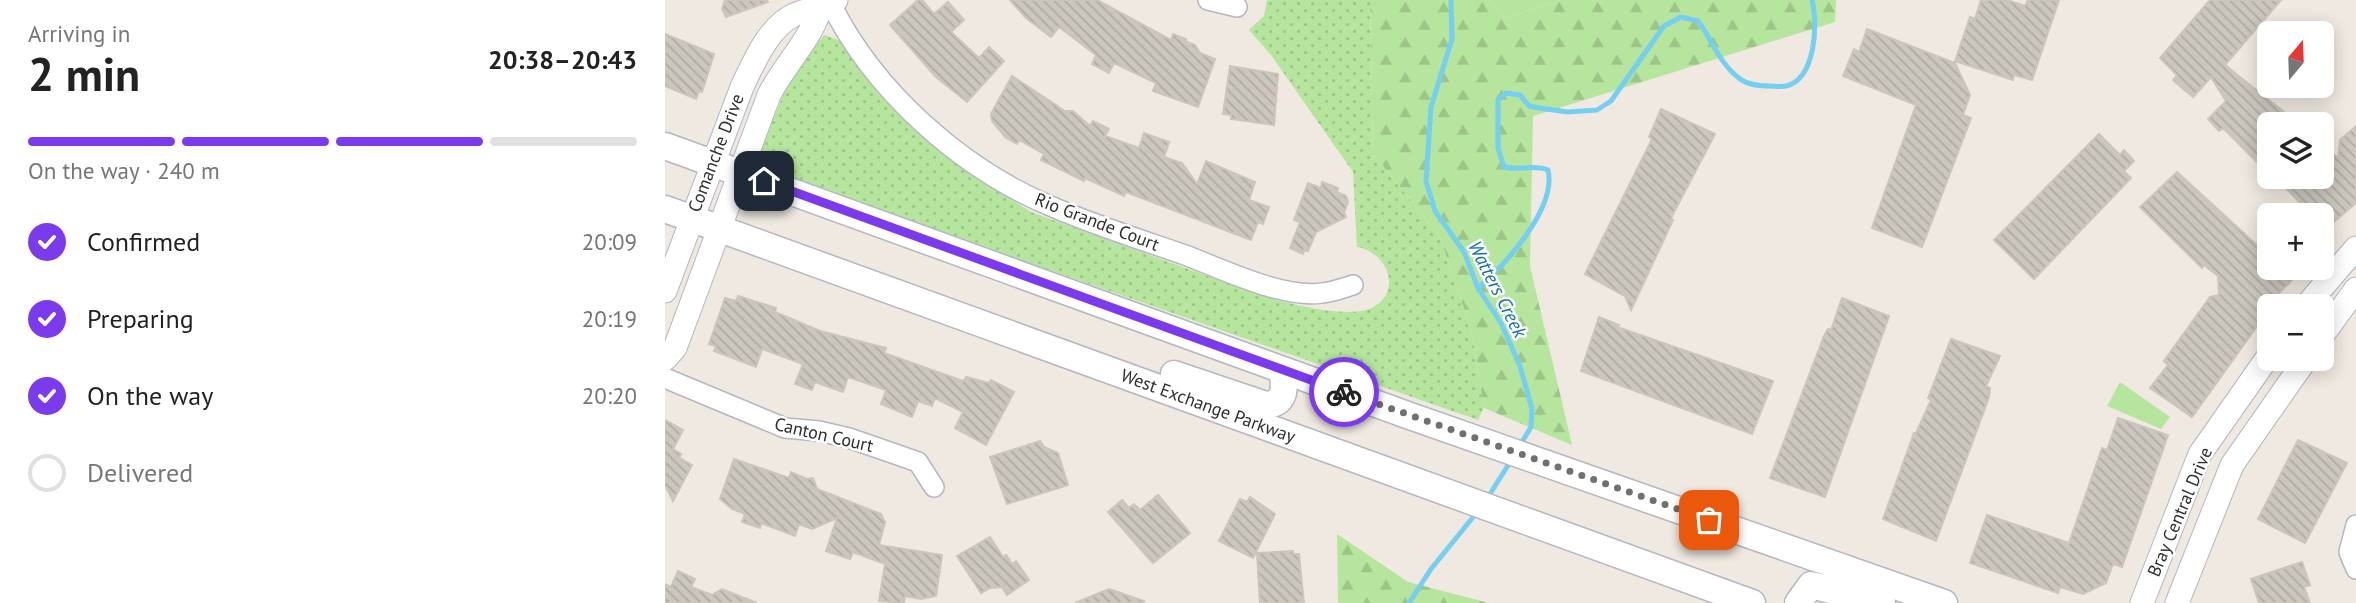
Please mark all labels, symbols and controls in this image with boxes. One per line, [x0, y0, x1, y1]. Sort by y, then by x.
text: Arriving in [28, 19, 130, 48]
north arrow [2257, 21, 2335, 98]
map controls [2257, 21, 2334, 371]
text: 20:38–20:43 [488, 43, 637, 76]
text: 2 min [28, 44, 140, 104]
street label: Comanche Drive [682, 90, 749, 215]
button: layers [2257, 112, 2334, 189]
pin [734, 151, 794, 211]
text: On the way · 240 m [28, 156, 220, 185]
icon: home [745, 162, 783, 200]
street label: Rio Grande Court [1032, 187, 1163, 256]
button: + [2257, 203, 2334, 280]
icon: check [28, 223, 66, 261]
text: Confirmed [87, 225, 200, 258]
text: 20:09 [582, 227, 637, 256]
water label: Watters Creek [1463, 237, 1533, 343]
button: − [2257, 294, 2334, 371]
icon: check [28, 300, 66, 338]
text: Preparing [87, 302, 194, 335]
text: 20:19 [582, 304, 637, 333]
courier [1309, 357, 1379, 427]
street label: West Exchange Parkway [1118, 363, 1299, 448]
icon: bike [1325, 373, 1363, 411]
icon: check [28, 377, 66, 415]
text: On the way [87, 379, 213, 412]
text: 20:20 [582, 381, 637, 410]
street label: Canton Court [772, 412, 876, 457]
street label: Bray Central Drive [2142, 444, 2217, 580]
text: Delivered [87, 456, 193, 489]
pin [1679, 490, 1739, 550]
icon: bag [1690, 501, 1728, 539]

